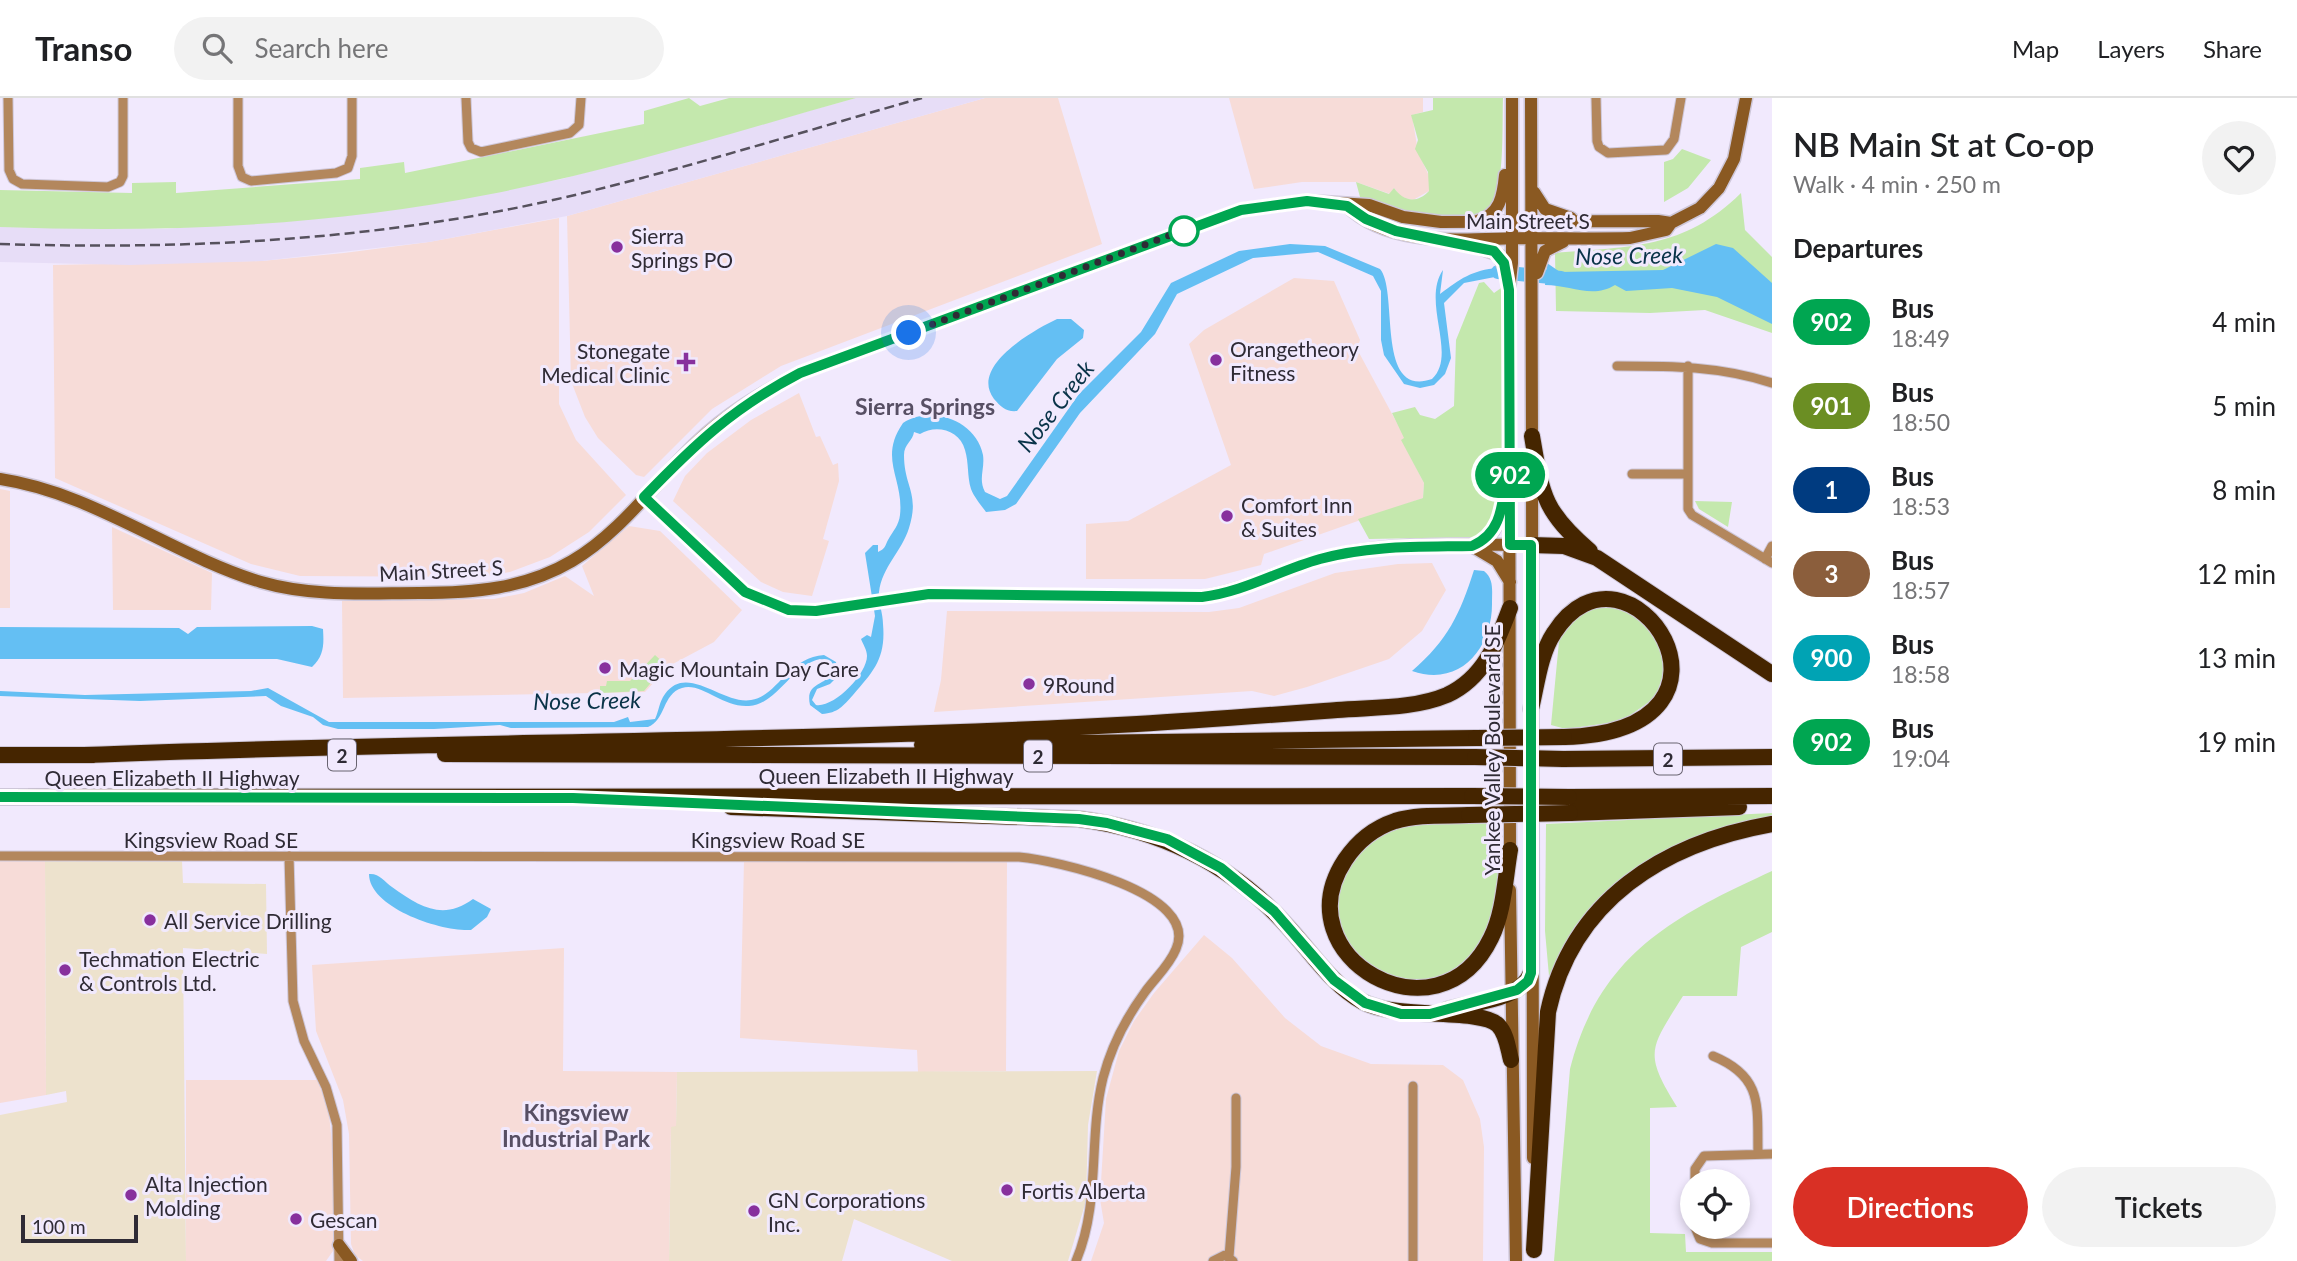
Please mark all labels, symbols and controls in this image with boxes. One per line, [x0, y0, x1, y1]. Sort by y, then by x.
search box [174, 17, 664, 80]
text: Transo [35, 28, 132, 68]
icon: search [198, 29, 236, 67]
text: Search here [254, 32, 388, 64]
text: Map [2012, 34, 2059, 63]
text: Layers [2097, 34, 2165, 63]
text: Share [2203, 34, 2262, 63]
button: heart [2202, 121, 2276, 195]
text: NB Main St at Co-op [1793, 124, 2094, 164]
text: Walk · 4 min · 250 m [1793, 170, 2001, 198]
street label: Main Street S [1466, 208, 1590, 233]
unlabelled marker [1169, 216, 1199, 246]
place label: Sierra Springs PO [631, 223, 733, 272]
text: Departures [1793, 232, 1923, 264]
marker: Sierra Springs PO [609, 239, 625, 255]
water label: Nose Creek [1575, 240, 1684, 270]
text: Bus [1891, 292, 1934, 324]
text: 4 min [2212, 306, 2276, 338]
text: 902 [1811, 307, 1852, 336]
your location [891, 315, 926, 350]
text: 18:49 [1891, 324, 1950, 352]
place label: Orangetheory Fitness [1230, 336, 1359, 385]
place label: Stonegate Medical Clinic [541, 338, 670, 387]
marker: Stonegate Medical Clinic [676, 352, 696, 372]
marker: Orangetheory Fitness [1208, 352, 1224, 368]
water label: Nose Creek [1011, 354, 1100, 457]
text: Bus [1891, 376, 1934, 408]
text: 5 min [2212, 390, 2276, 422]
text: 901 [1811, 391, 1852, 420]
district label: Sierra Springs [855, 392, 995, 420]
text: 18:50 [1891, 408, 1950, 436]
line badge: 902 [1470, 452, 1550, 498]
text: 902 [1489, 460, 1531, 489]
text: Bus [1891, 460, 1934, 492]
text: 8 min [2212, 474, 2276, 506]
text: 1 [1825, 475, 1838, 504]
place label: Comfort Inn & Suites [1241, 492, 1352, 541]
text: 18:53 [1891, 492, 1950, 520]
marker: Comfort Inn & Suites [1219, 508, 1235, 524]
text: Bus [1891, 544, 1934, 576]
street label: Main Street S [379, 554, 503, 586]
text: 12 min [2197, 558, 2276, 590]
text: 3 [1825, 559, 1838, 588]
text: 18:57 [1891, 576, 1950, 604]
street label: Yankee Valley Boulevard SE [1479, 624, 1504, 876]
text: Bus [1891, 628, 1934, 660]
text: 13 min [2197, 642, 2276, 674]
text: 900 [1811, 643, 1852, 672]
place label: Magic Mountain Day Care [619, 656, 859, 681]
marker: Magic Mountain Day Care [597, 660, 613, 676]
text: 18:58 [1891, 660, 1950, 688]
place label: 9Round [1043, 672, 1115, 697]
marker: 9Round [1021, 676, 1037, 692]
water label: Nose Creek [533, 685, 642, 715]
text: Bus [1891, 712, 1934, 744]
text: 19 min [2197, 726, 2276, 758]
text: 902 [1811, 727, 1852, 756]
road number: 2 [328, 740, 356, 770]
road number: 2 [1024, 740, 1052, 772]
road number: 2 [1654, 744, 1682, 774]
text: 19:04 [1891, 744, 1950, 772]
street label: Queen Elizabeth II Highway [758, 763, 1014, 788]
street label: Queen Elizabeth II Highway [44, 765, 300, 790]
street label: Kingsview Road SE [124, 827, 298, 852]
street label: Kingsview Road SE [691, 827, 865, 852]
place label: All Service Drilling [164, 908, 332, 933]
marker: All Service Drilling [142, 912, 158, 928]
place label: Techmation Electric & Controls Ltd. [79, 946, 260, 995]
marker: Techmation Electric & Controls Ltd. [57, 962, 73, 978]
district label: Kingsview Industrial Park [502, 1098, 651, 1152]
button: Directions [1793, 1167, 2028, 1247]
button: Tickets [2042, 1167, 2276, 1247]
map controls [1680, 1169, 1750, 1239]
button: locate [1680, 1169, 1750, 1239]
place label: Alta Injection Molding [145, 1171, 268, 1220]
place label: Fortis Alberta [1021, 1178, 1146, 1203]
marker: Fortis Alberta [999, 1182, 1015, 1198]
marker: Alta Injection Molding [123, 1187, 139, 1203]
place label: GN Corporations Inc. [768, 1187, 925, 1236]
marker: GN Corporations Inc. [746, 1203, 762, 1219]
place label: Gescan [310, 1207, 378, 1232]
marker: Gescan [288, 1211, 304, 1227]
scale bar [21, 1212, 138, 1244]
text: 100 m [32, 1215, 86, 1238]

